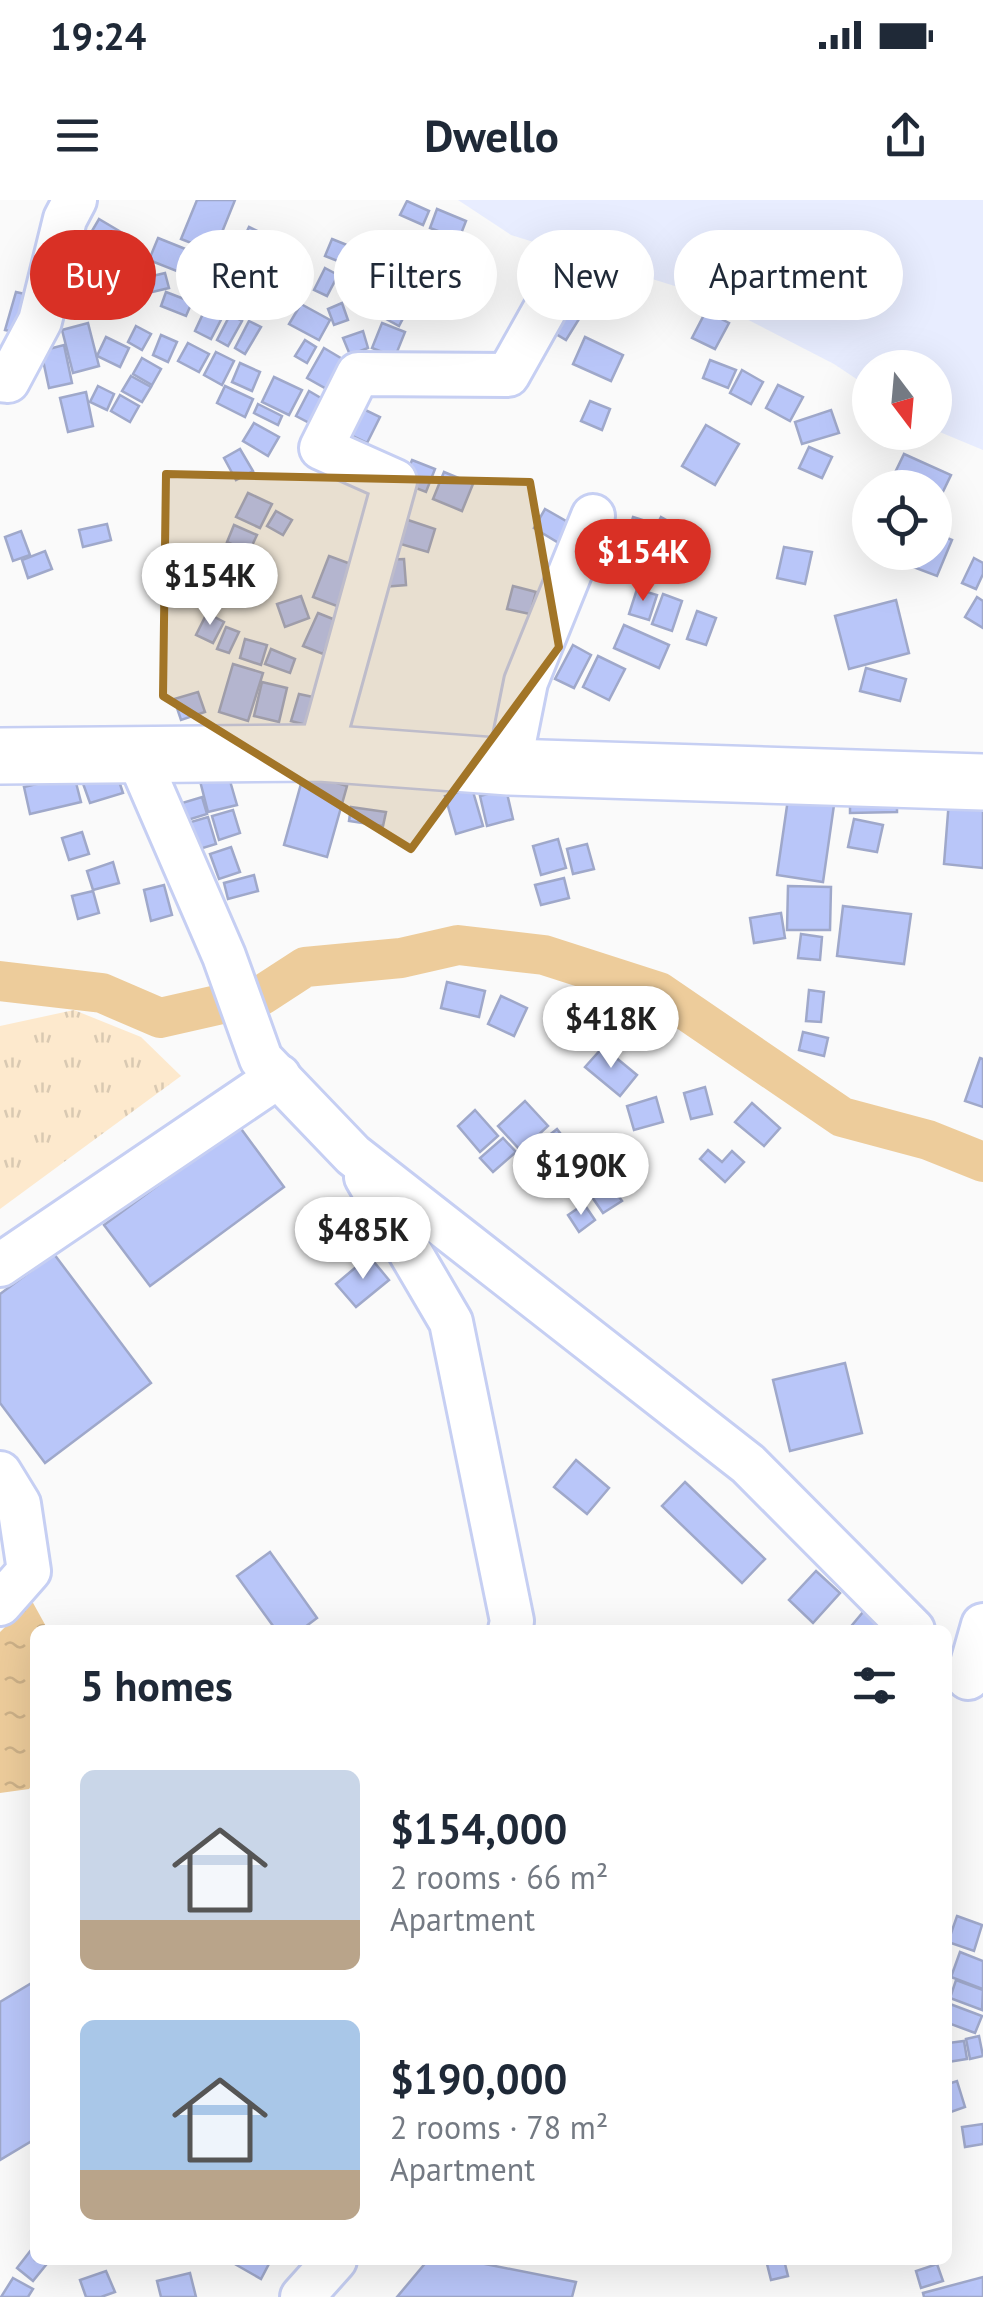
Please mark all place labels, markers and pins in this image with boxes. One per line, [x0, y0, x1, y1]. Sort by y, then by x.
pin: $154K [573, 519, 713, 604]
pin: $154K [140, 543, 280, 628]
pin: $418K [541, 986, 681, 1071]
pin: $190K [511, 1133, 651, 1218]
pin: $485K [293, 1197, 433, 1282]

